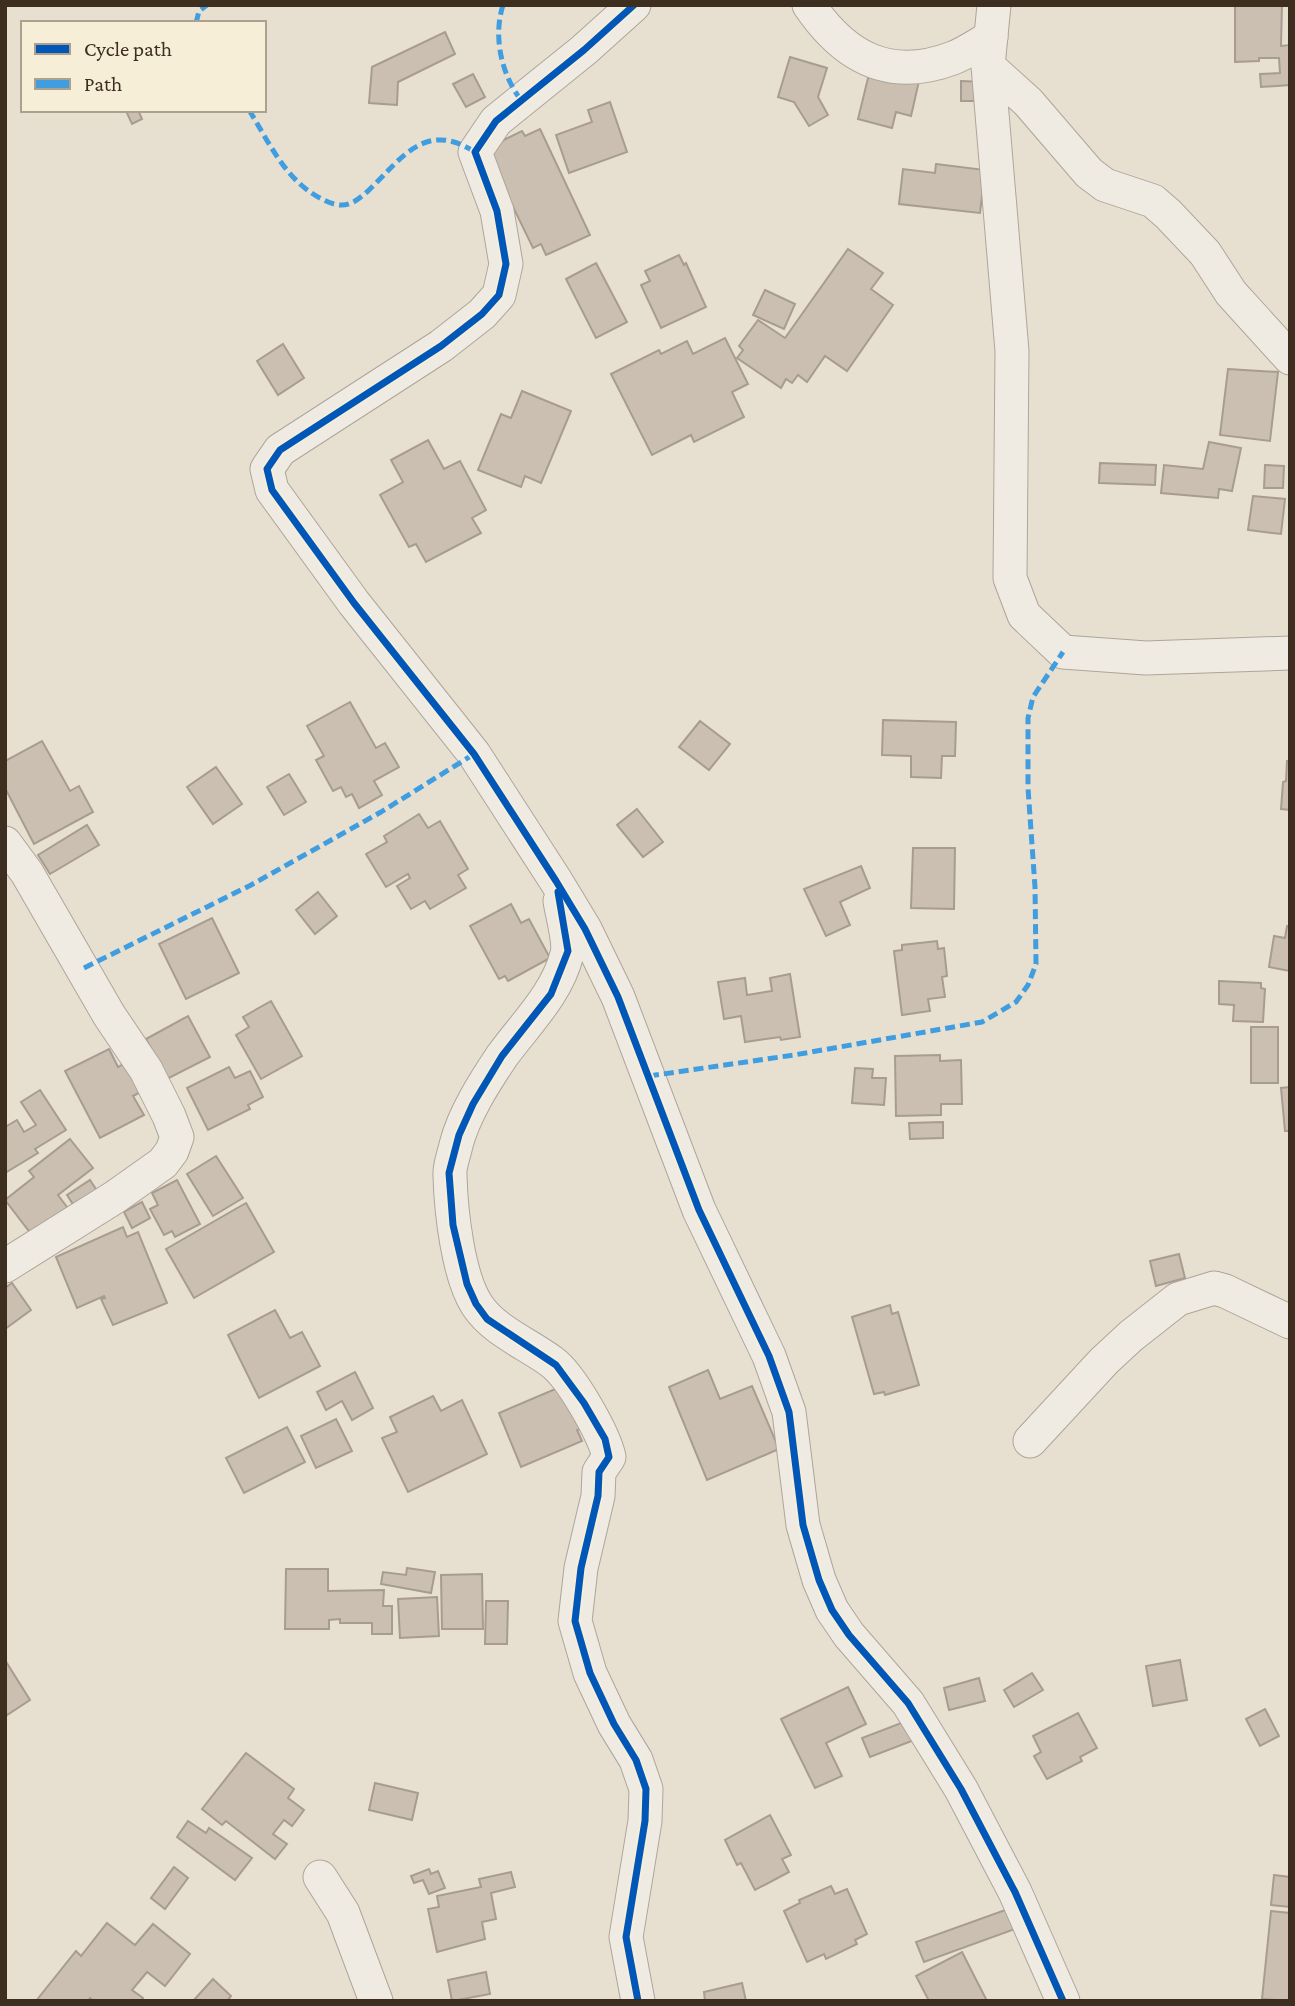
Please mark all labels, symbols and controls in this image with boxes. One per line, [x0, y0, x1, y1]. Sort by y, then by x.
legend [21, 21, 266, 112]
text: Cycle path [84, 37, 172, 61]
text: Path [84, 72, 122, 96]

